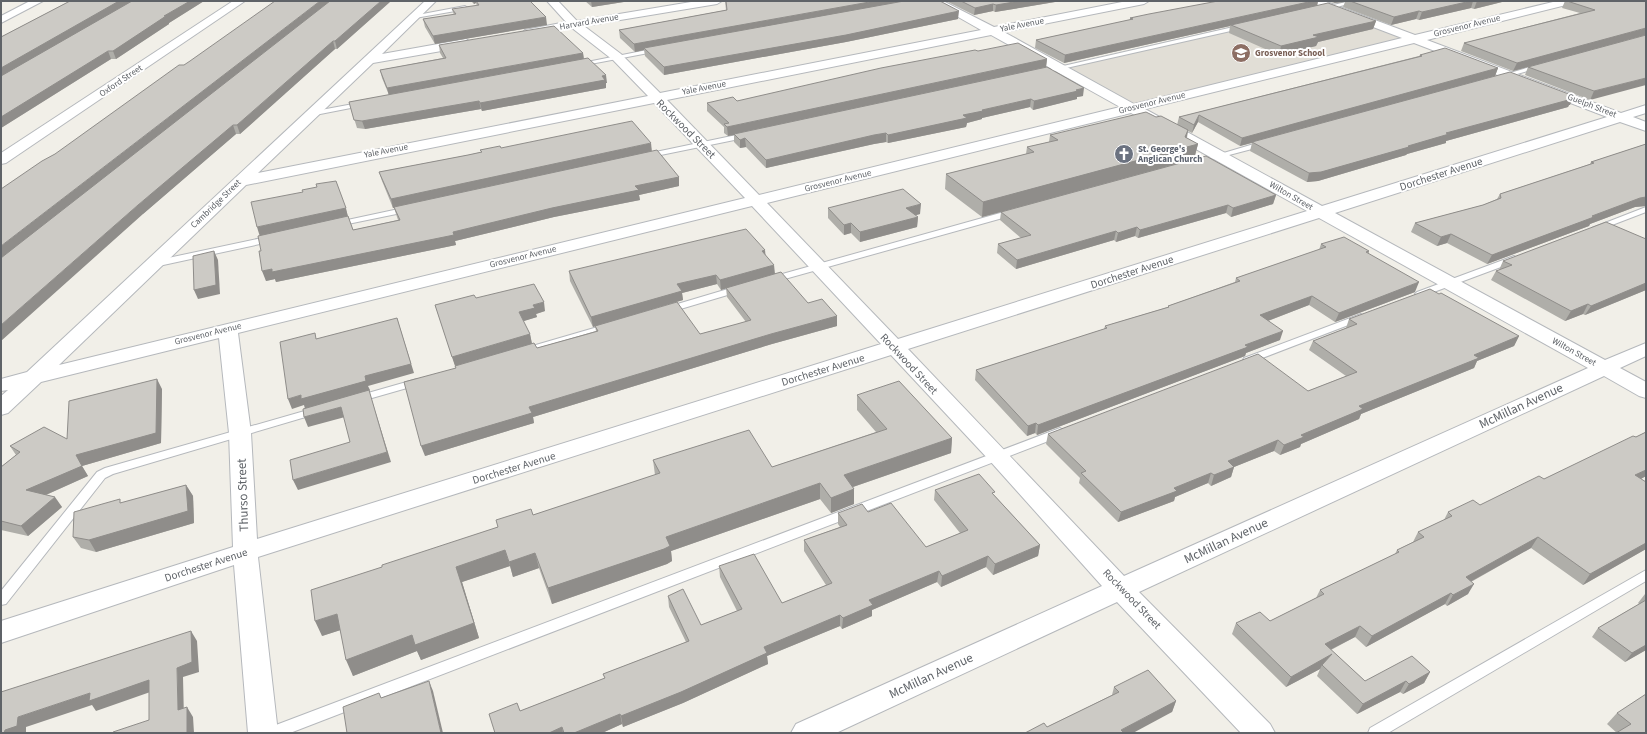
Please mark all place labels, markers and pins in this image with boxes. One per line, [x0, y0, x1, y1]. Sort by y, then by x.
school or university icon: Grosvenor School [1230, 42, 1252, 64]
place label: Grosvenor School [1255, 47, 1325, 60]
church icon: St. George's Anglican Church [1113, 143, 1135, 165]
place label: St. George's Anglican Church [1137, 143, 1202, 166]

